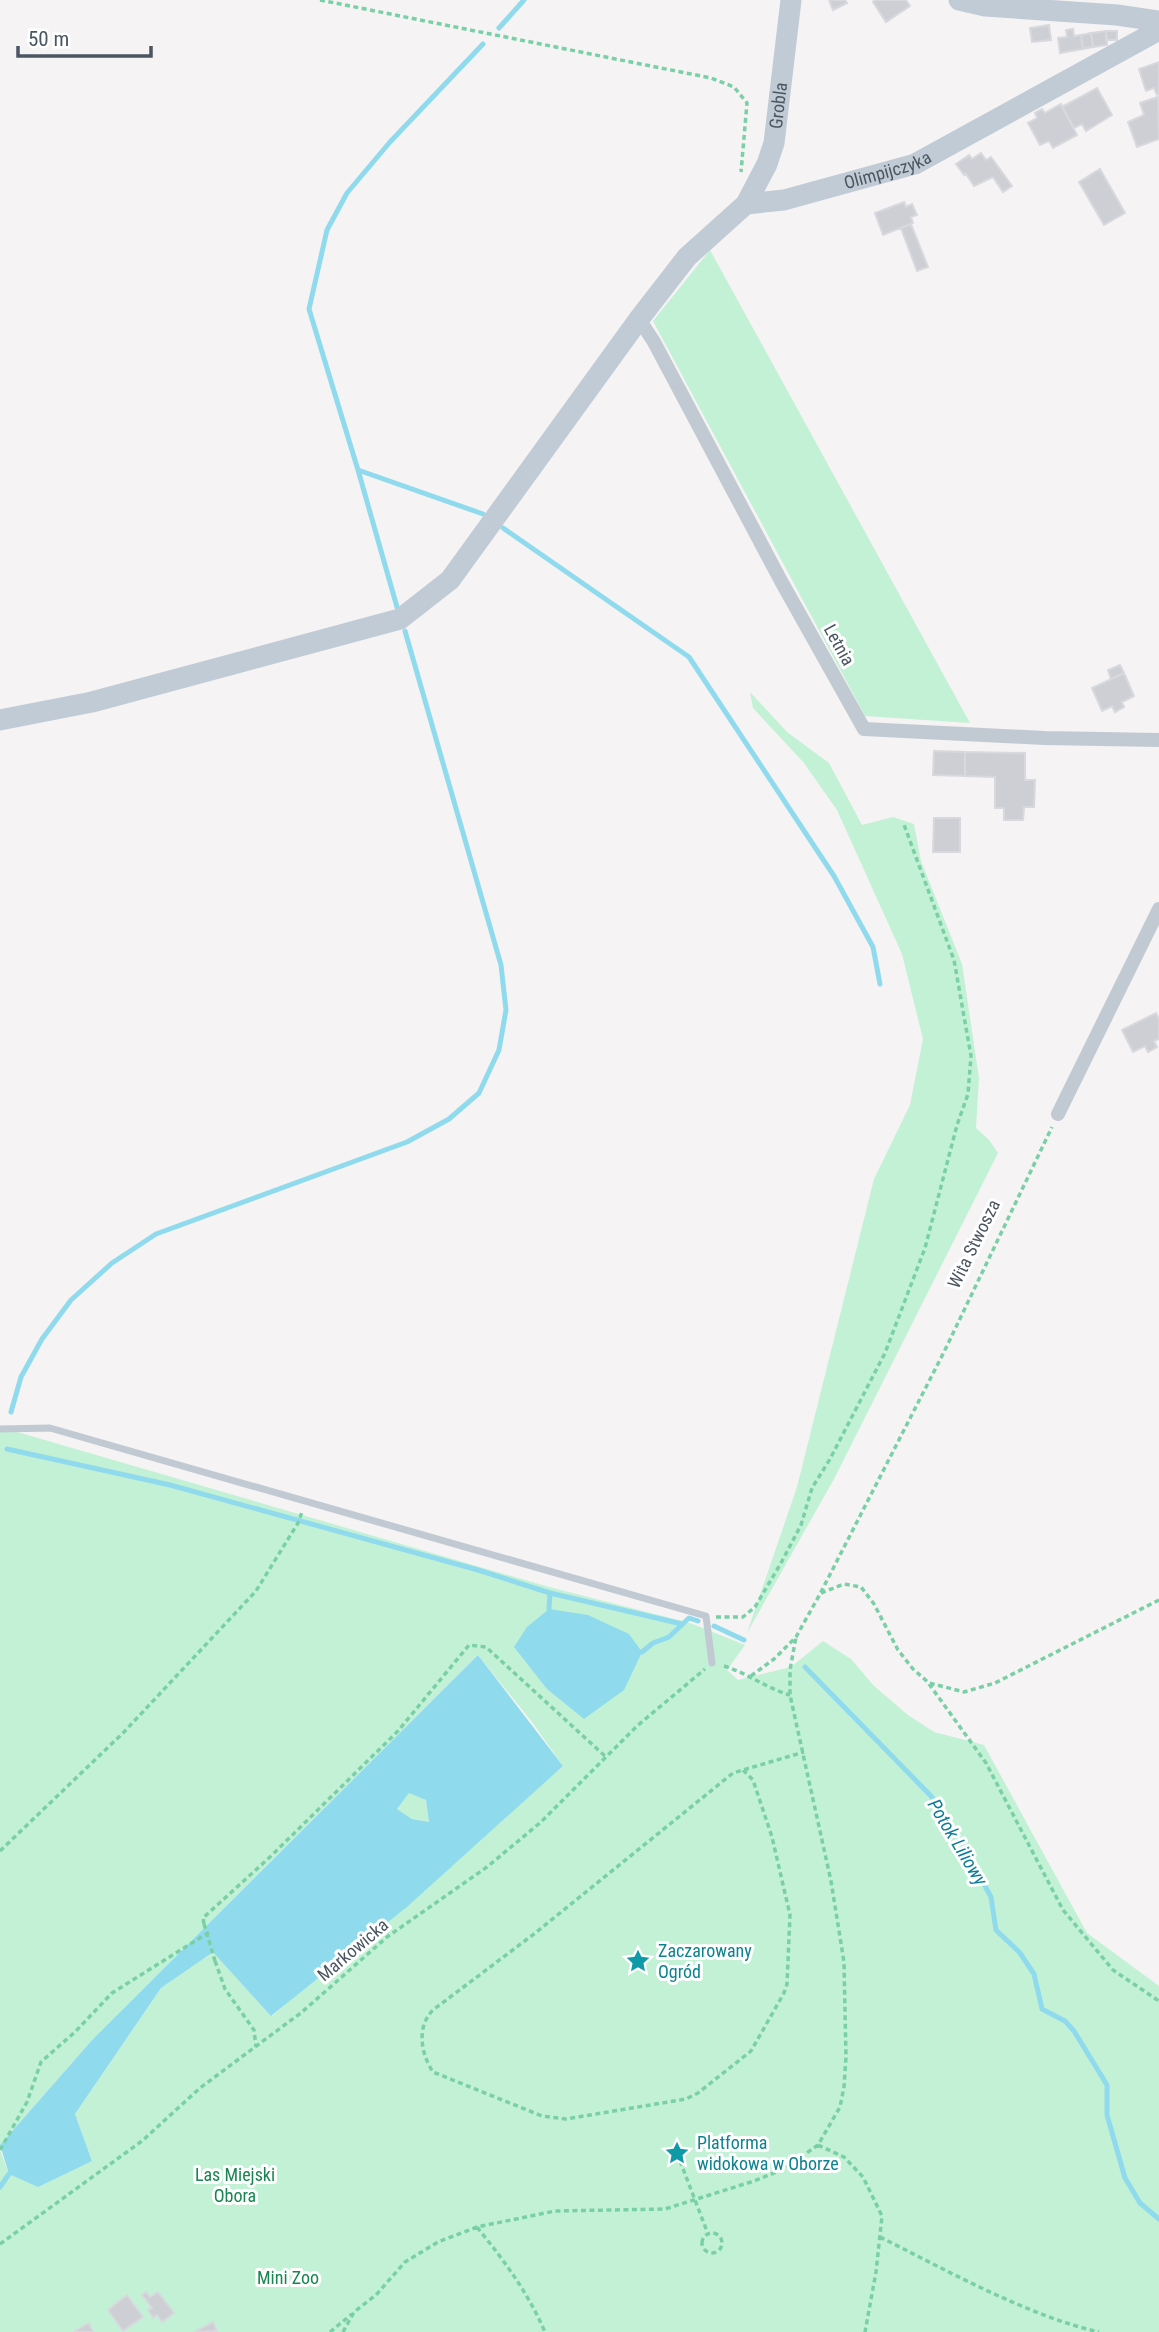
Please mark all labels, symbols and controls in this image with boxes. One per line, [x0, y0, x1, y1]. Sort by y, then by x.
scale bar [18, 14, 150, 58]
text: 50 m [28, 27, 69, 51]
street label: Grobla [765, 81, 791, 130]
street label: Olimpijczyka [841, 146, 935, 193]
street label: Letnia [820, 621, 859, 669]
street label: Wita Stwosza [943, 1196, 1004, 1292]
water label: Potok Liliowy [923, 1795, 993, 1891]
street label: Markowicka [313, 1914, 392, 1985]
place label: Zaczarowany Ogród [658, 1940, 752, 1982]
place icon: Zaczarowany Ogród [624, 1947, 652, 1975]
place label: Platforma widokowa w Oborze [697, 2132, 839, 2174]
place icon: Platforma widokowa w Oborze [663, 2139, 691, 2167]
park label: Las Miejski Obora [195, 2164, 275, 2206]
park label: Mini Zoo [257, 2267, 319, 2288]

